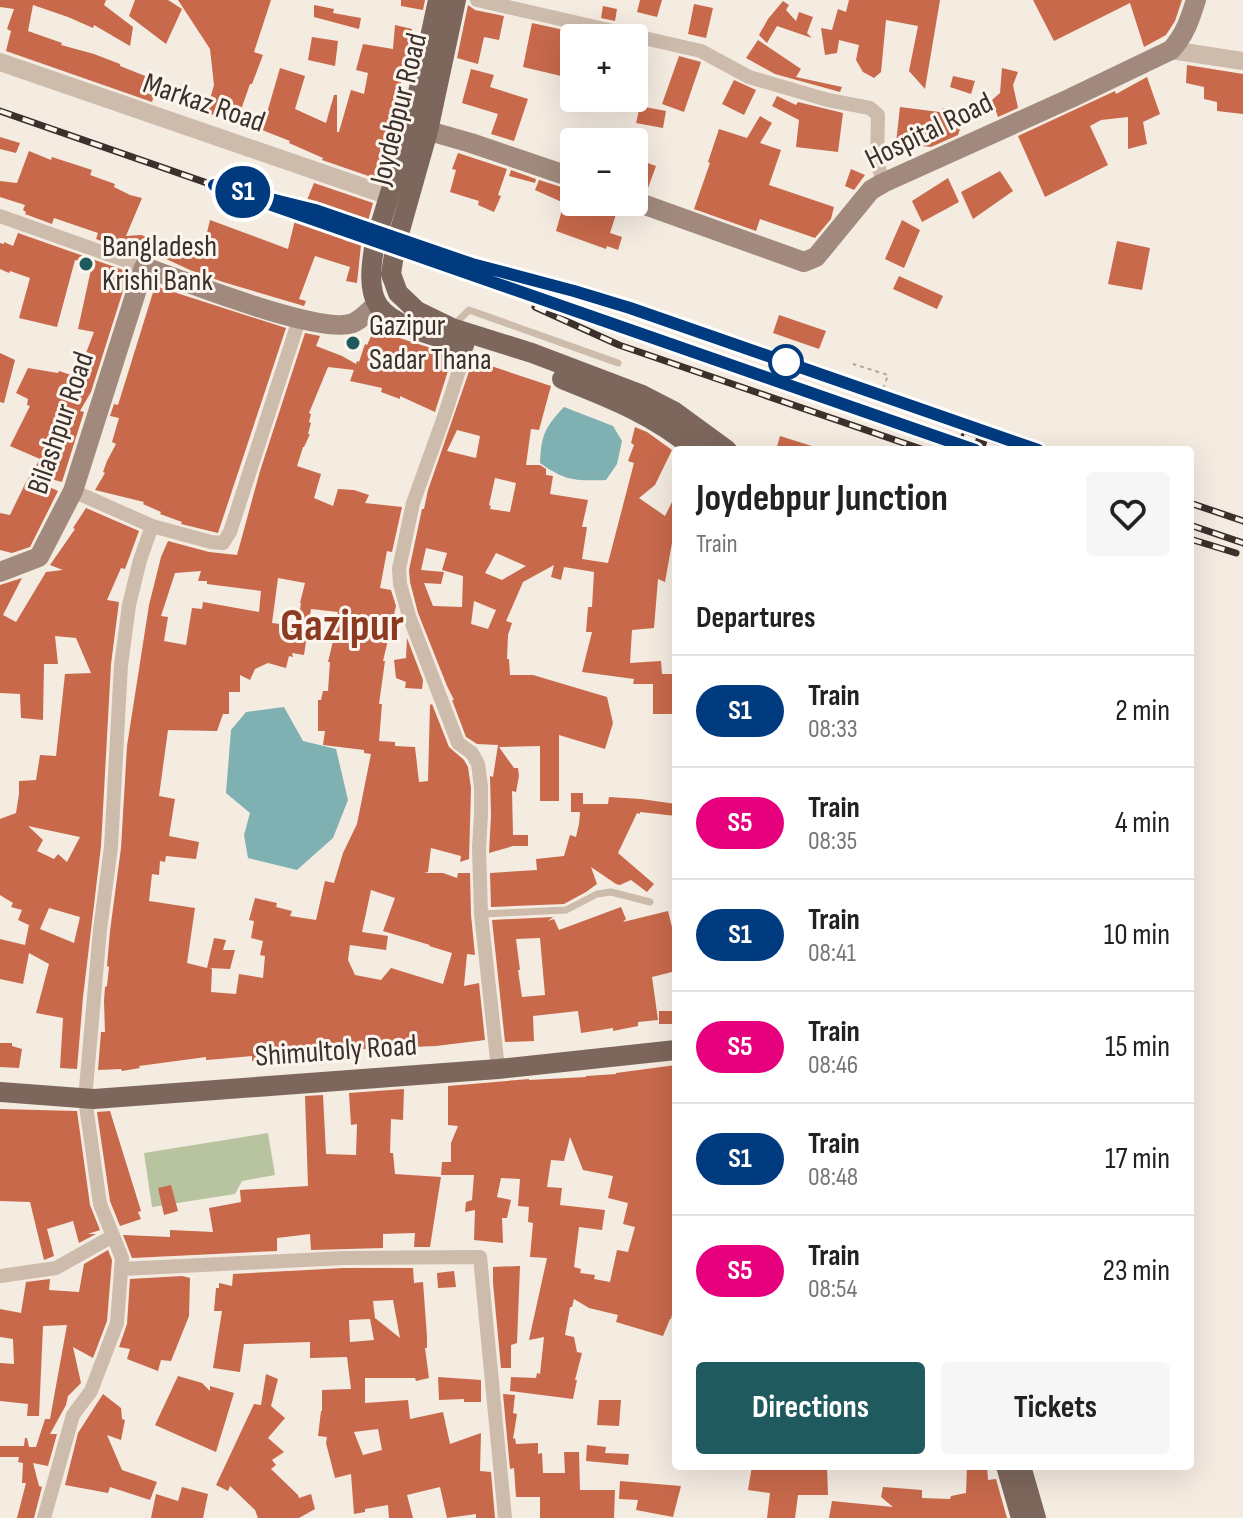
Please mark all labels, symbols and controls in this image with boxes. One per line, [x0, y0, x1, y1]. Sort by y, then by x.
map controls [560, 24, 648, 216]
button: + [560, 24, 648, 112]
street label: Joydebpur Road [363, 29, 435, 190]
street label: Markaz Road [138, 65, 270, 141]
street label: Hospital Road [859, 85, 999, 177]
button: − [560, 128, 648, 216]
line badge: S1 [207, 166, 279, 218]
text: S1 [231, 175, 255, 208]
place label: Bangladesh Krishi Bank [102, 229, 217, 299]
marker: Bangladesh Krishi Bank [77, 255, 95, 273]
place label: Gazipur Sadar Thana [369, 308, 492, 378]
marker: Gazipur Sadar Thana [344, 334, 362, 352]
unlabelled marker [769, 345, 803, 379]
street label: Bilashpur Road [20, 347, 102, 499]
button: heart [1086, 472, 1170, 556]
text: Joydebpur Junction [696, 476, 948, 521]
text: Train [696, 529, 738, 560]
district label: Gazipur [280, 599, 404, 654]
text: Departures [696, 600, 816, 636]
text: Train [808, 678, 860, 714]
text: 2 min [1115, 693, 1170, 729]
text: S1 [728, 694, 752, 727]
text: 08:33 [808, 714, 858, 745]
text: Train [808, 790, 860, 826]
text: 4 min [1115, 805, 1170, 841]
text: S5 [728, 806, 752, 839]
text: 08:35 [808, 826, 857, 857]
text: Train [808, 902, 860, 938]
text: 10 min [1104, 917, 1170, 953]
text: S1 [728, 918, 752, 951]
text: 08:41 [808, 938, 856, 969]
text: Train [808, 1014, 860, 1050]
street label: Shimultoly Road [254, 1027, 418, 1075]
text: 15 min [1105, 1029, 1170, 1065]
text: S5 [728, 1030, 752, 1063]
text: 08:46 [808, 1050, 858, 1081]
text: Train [808, 1126, 860, 1162]
text: 17 min [1105, 1141, 1170, 1177]
text: S1 [728, 1142, 752, 1175]
text: 08:48 [808, 1162, 858, 1193]
text: Train [808, 1238, 860, 1274]
text: 23 min [1103, 1253, 1170, 1289]
text: S5 [728, 1254, 752, 1287]
text: 08:54 [808, 1274, 857, 1305]
button: Directions [696, 1362, 925, 1454]
button: Tickets [941, 1362, 1170, 1454]

